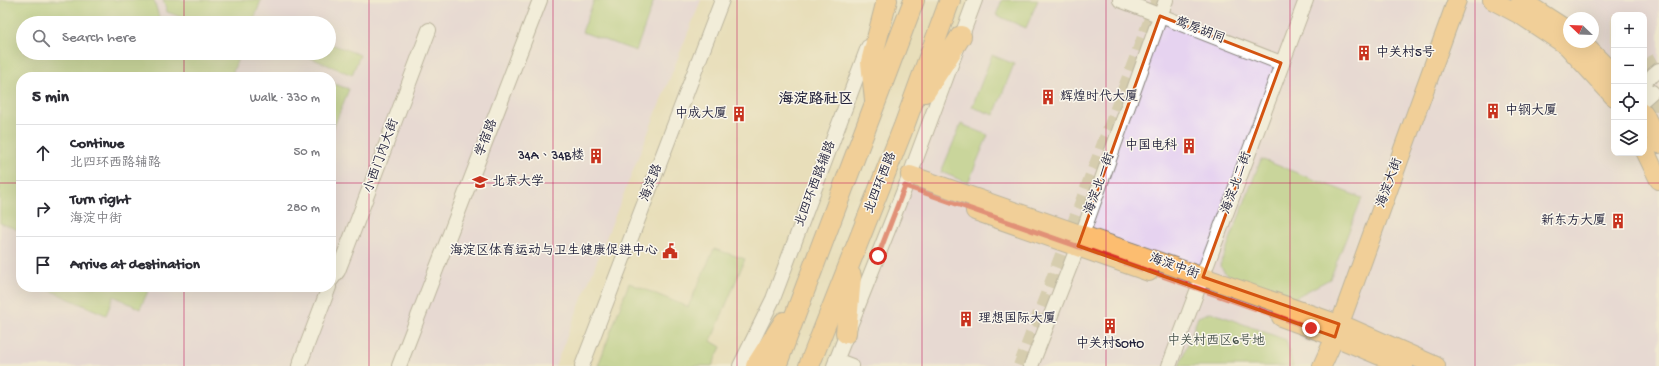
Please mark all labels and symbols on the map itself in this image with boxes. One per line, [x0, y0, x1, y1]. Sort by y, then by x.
north arrow [1563, 12, 1599, 48]
street label: 莺房胡同 [1173, 14, 1227, 47]
building icon: 中关村5号 [1355, 44, 1373, 62]
place label: 中关村5号 [1376, 44, 1435, 61]
building icon: 辉煌时代大厦 [1039, 88, 1057, 106]
place label: 辉煌时代大厦 [1060, 89, 1138, 105]
district label: 海淀路社区 [778, 91, 854, 109]
building icon: 中钢大厦 [1484, 102, 1502, 120]
place label: 中钢大厦 [1505, 103, 1557, 119]
building icon: 中成大厦 [730, 105, 748, 123]
place label: 中成大厦 [675, 106, 727, 122]
street label: 小西门内大街 [361, 116, 402, 195]
street label: 学宿路 [471, 116, 501, 159]
building icon: 中国电科 [1180, 137, 1198, 155]
street label: 北四环西路辅路 [792, 138, 839, 229]
place label: 中国电科 [1125, 138, 1178, 154]
building icon: 34A、34B楼 [587, 147, 605, 165]
place label: 34A、34B楼 [517, 148, 584, 164]
street label: 北四环西路 [861, 150, 900, 216]
street label: 海淀北二街 [1218, 150, 1255, 216]
street label: 海淀北一街 [1081, 151, 1118, 217]
street label: 海淀大街 [1373, 156, 1406, 210]
street label: 海淀路 [637, 162, 666, 204]
school or university icon: 北京大学 [471, 173, 489, 191]
place label: 北京大学 [492, 173, 544, 190]
building icon: 新东方大厦 [1609, 212, 1627, 230]
place label: 新东方大厦 [1541, 213, 1606, 229]
public building icon: 海淀区体育运动与卫生健康促进中心 [661, 242, 679, 260]
place label: 海淀区体育运动与卫生健康促进中心 [450, 243, 658, 259]
route start [869, 247, 887, 265]
street label: 海淀中街 [1147, 250, 1201, 283]
building icon: 理想国际大厦 [957, 310, 975, 328]
place label: 理想国际大厦 [978, 311, 1056, 327]
building icon: 中关村SOHO [1101, 317, 1119, 335]
route end [1302, 319, 1320, 337]
park label: 中关村西区6号地 [1167, 332, 1265, 349]
place label: 中关村SOHO [1076, 335, 1144, 352]

